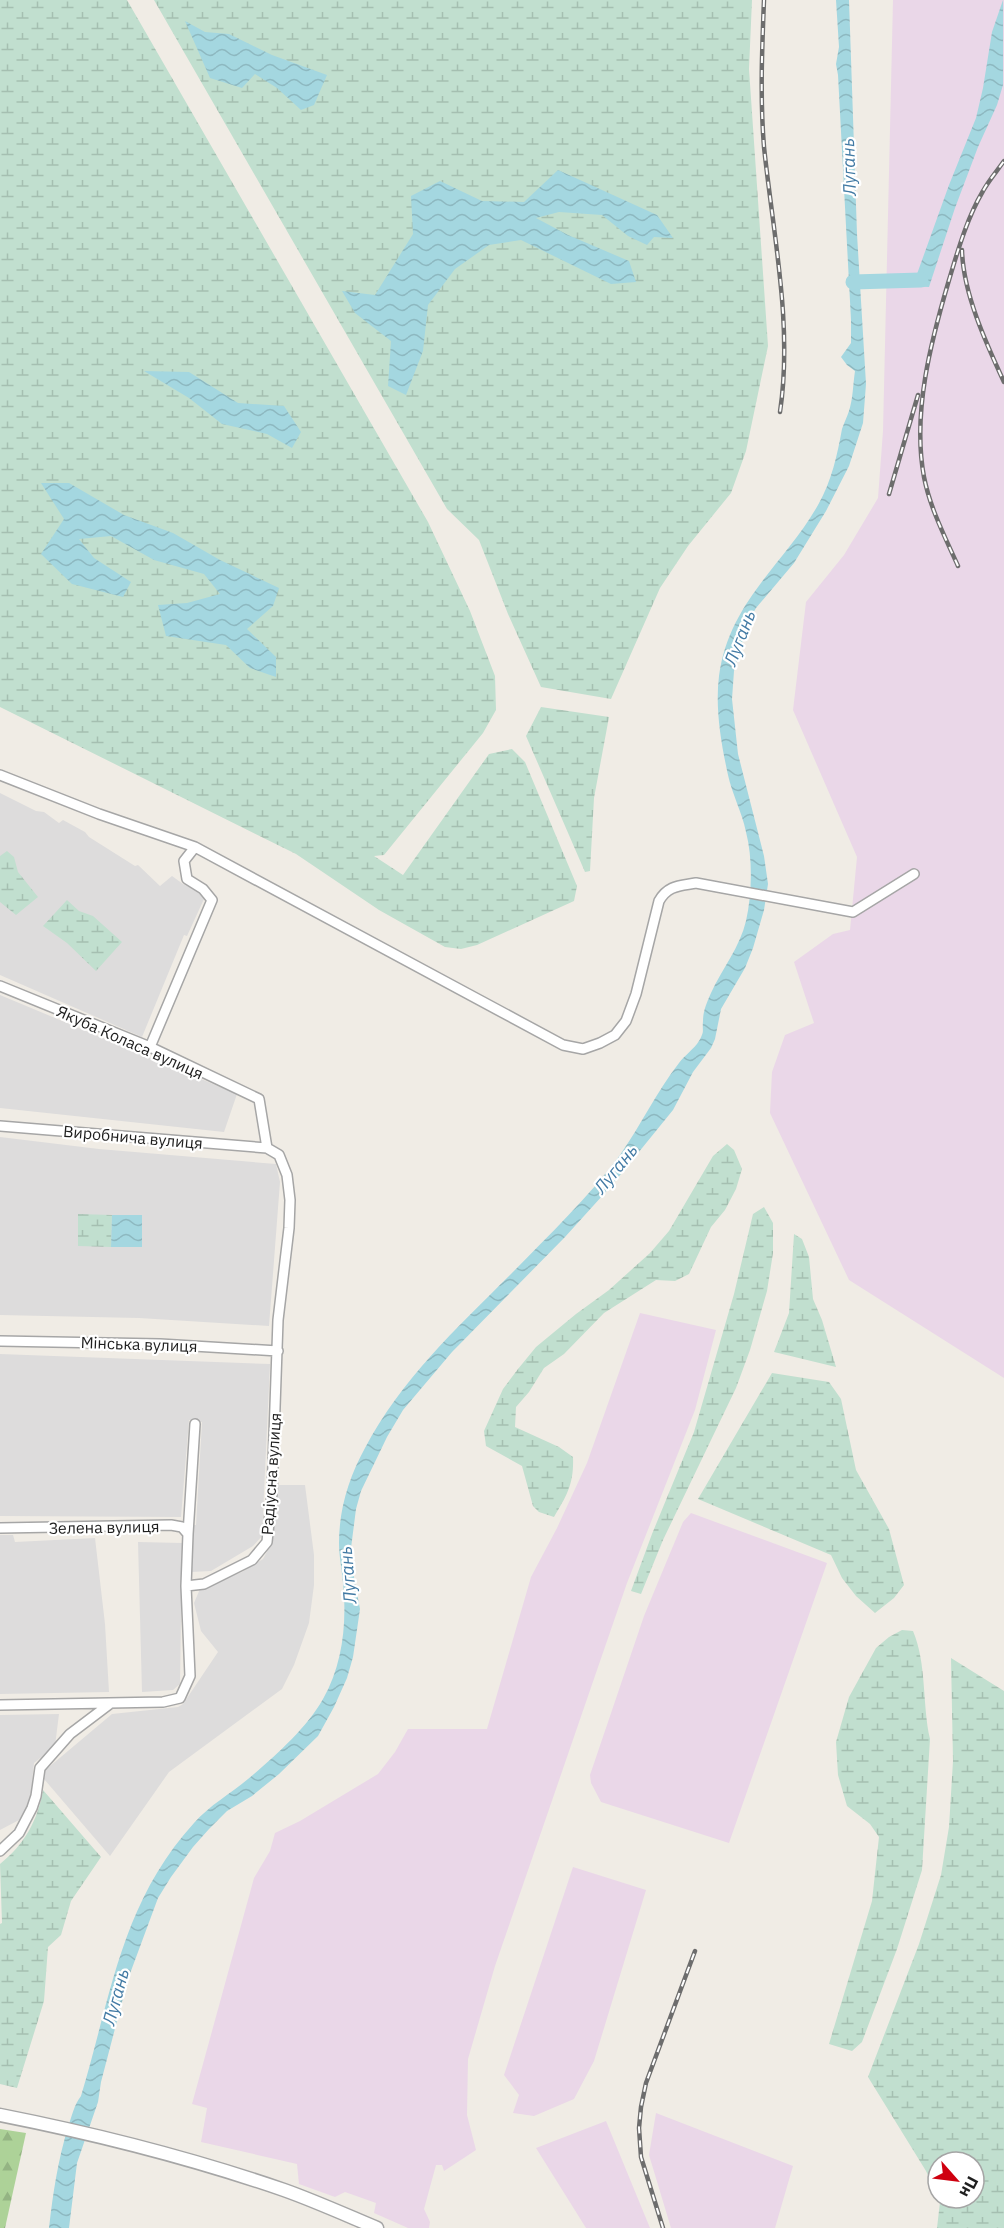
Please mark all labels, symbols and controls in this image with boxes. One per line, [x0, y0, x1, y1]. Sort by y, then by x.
water label: Лугань [836, 138, 861, 197]
water label: Лугань [718, 607, 761, 670]
street label: Якуба Коласа вулиця [54, 1001, 206, 1083]
street label: Виробнича вулиця [62, 1121, 204, 1153]
water label: Лугань [588, 1139, 643, 1199]
street label: Мінська вулиця [80, 1332, 198, 1356]
street label: Радіусна вулиця [257, 1412, 285, 1536]
street label: Зелена вулиця [48, 1516, 160, 1538]
water label: Лугань [334, 1545, 362, 1606]
water label: Лугань [97, 1966, 134, 2029]
north arrow [926, 2150, 986, 2210]
text: Пн [955, 2173, 983, 2201]

